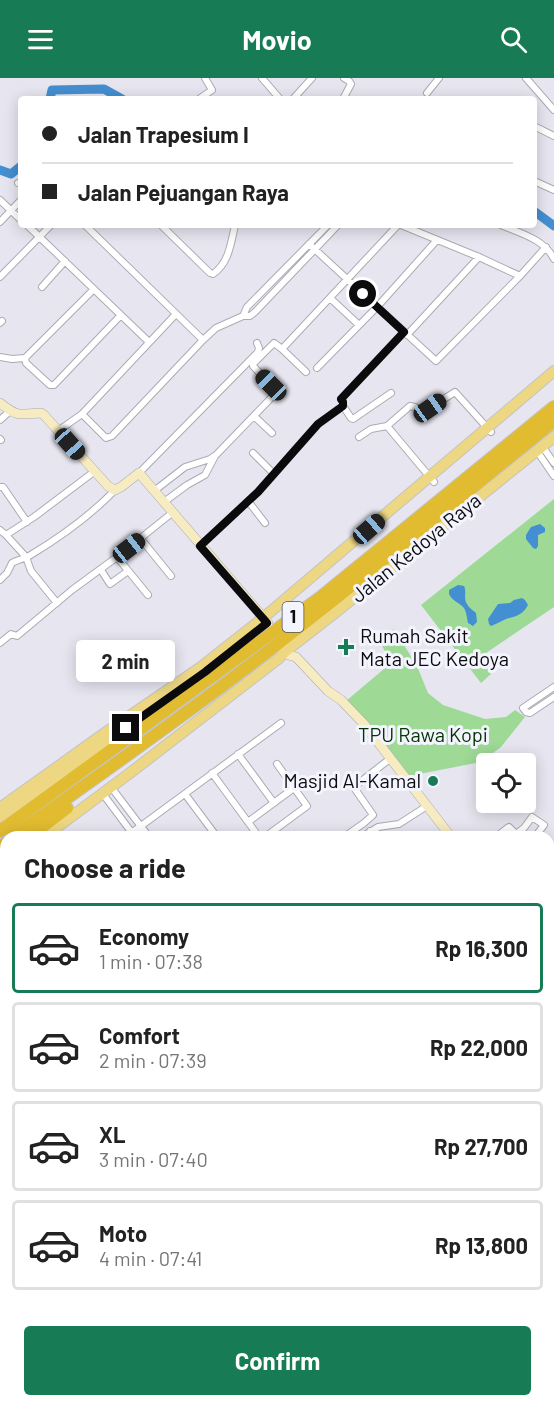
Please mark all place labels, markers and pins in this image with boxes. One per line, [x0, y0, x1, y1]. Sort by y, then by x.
place label: Rumah Sakit Mata JEC Kedoya [360, 623, 509, 670]
marker: Rumah Sakit Mata JEC Kedoya [337, 638, 355, 656]
place label: Masjid Al-Kamal [284, 768, 421, 792]
marker: Masjid Al-Kamal [426, 774, 440, 788]

